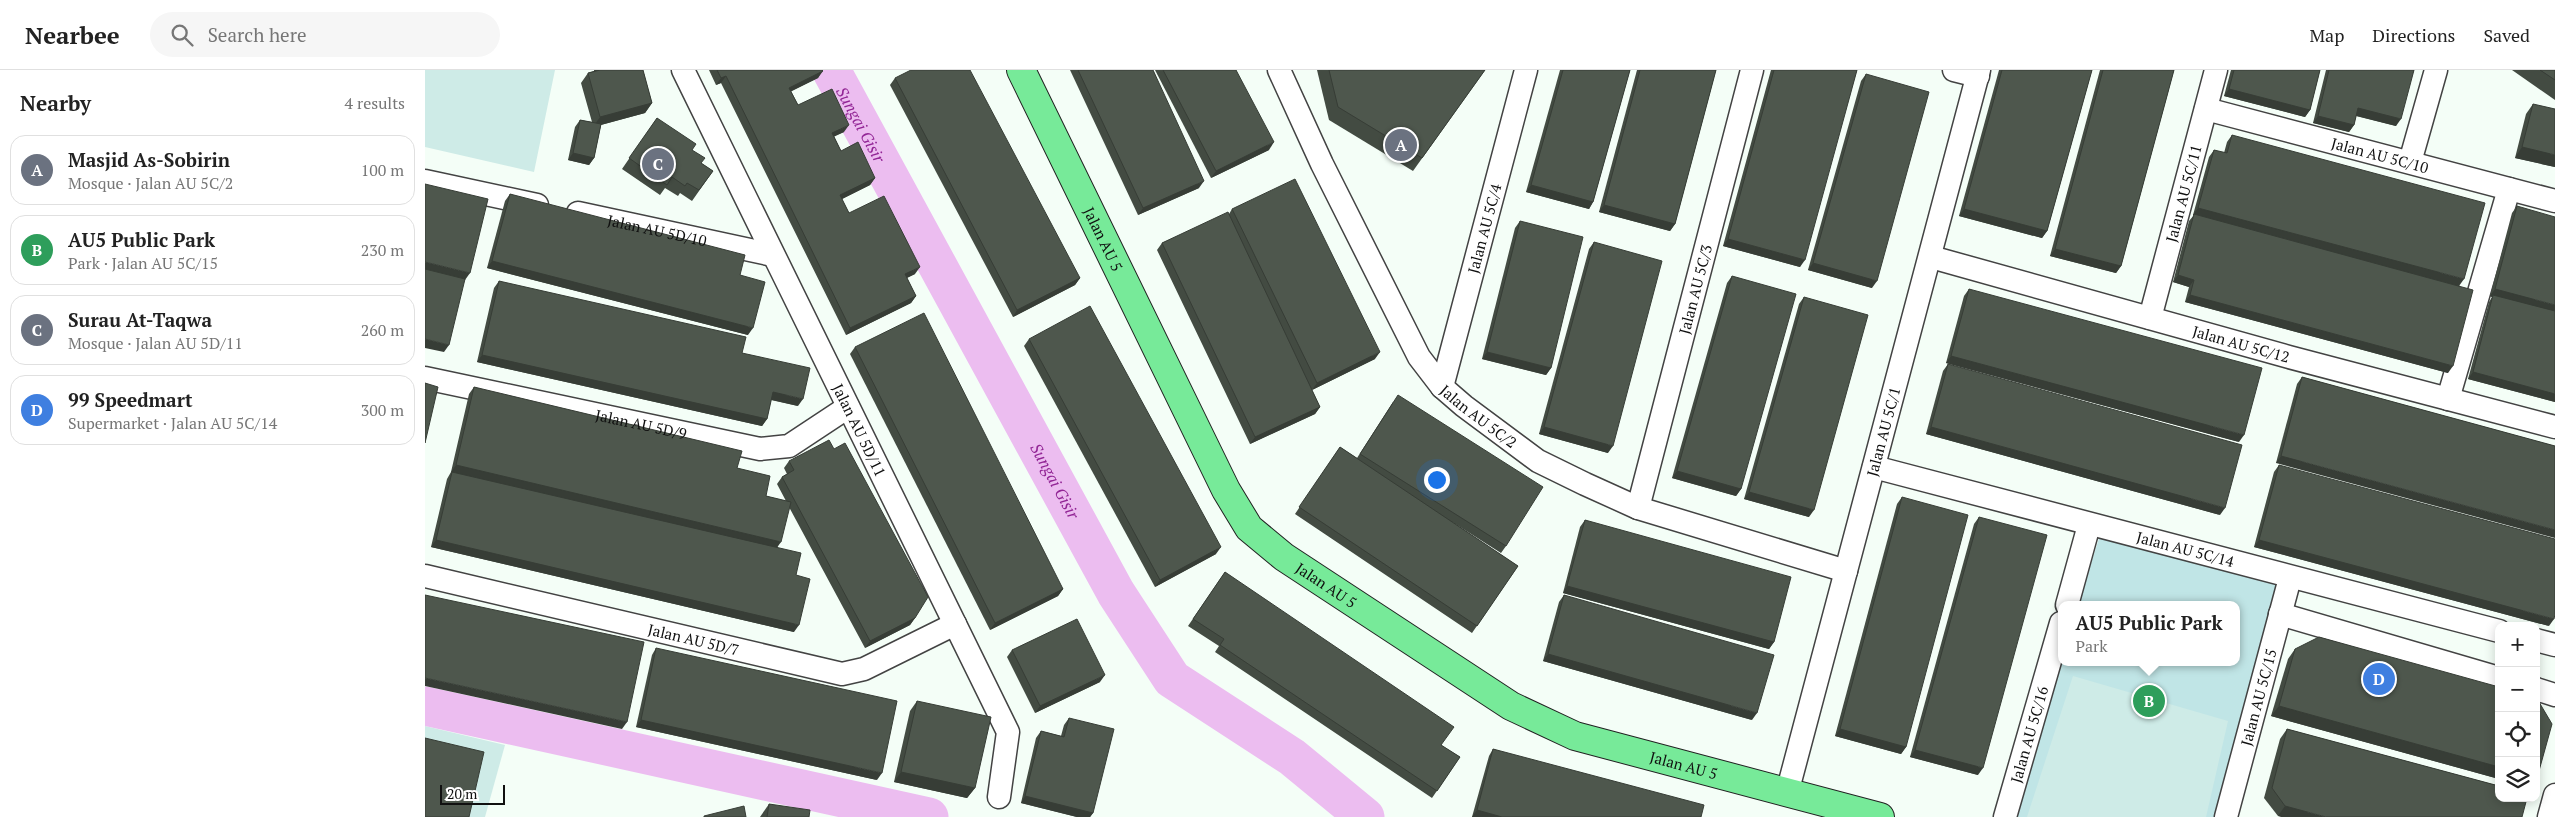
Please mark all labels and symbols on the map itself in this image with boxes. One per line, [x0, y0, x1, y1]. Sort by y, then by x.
water label: Sungai Gisir [831, 83, 891, 167]
pin: A [1385, 126, 1417, 164]
street label: Jalan AU 5C/10 [2329, 132, 2431, 177]
street label: Jalan AU 5C/11 [2161, 142, 2206, 244]
pin: C [642, 145, 674, 183]
street label: Jalan AU 5C/4 [1463, 181, 1505, 275]
street label: Jalan AU 5 [1079, 204, 1128, 274]
street label: Jalan AU 5D/10 [606, 210, 709, 250]
street label: Jalan AU 5C/3 [1674, 242, 1716, 336]
street label: Jalan AU 5C/12 [2190, 321, 2292, 367]
street label: Jalan AU 5D/11 [829, 380, 891, 480]
street label: Jalan AU 5C/2 [1436, 380, 1521, 452]
street label: Jalan AU 5C/1 [1862, 385, 1904, 479]
street label: Jalan AU 5D/9 [594, 404, 689, 443]
water label: Sungai Gisir [1025, 439, 1085, 524]
your location [1424, 467, 1450, 493]
street label: Jalan AU 5C/14 [2135, 526, 2236, 571]
street label: Jalan AU 5 [1292, 558, 1361, 612]
street label: Jalan AU 5D/7 [646, 619, 741, 660]
street label: Jalan AU 5C/15 [2235, 646, 2281, 748]
pin: D [2363, 660, 2395, 698]
pin: B [2133, 682, 2165, 720]
street label: Jalan AU 5C/16 [2005, 684, 2052, 785]
street label: Jalan AU 5 [1648, 746, 1720, 783]
scale bar [440, 782, 505, 805]

